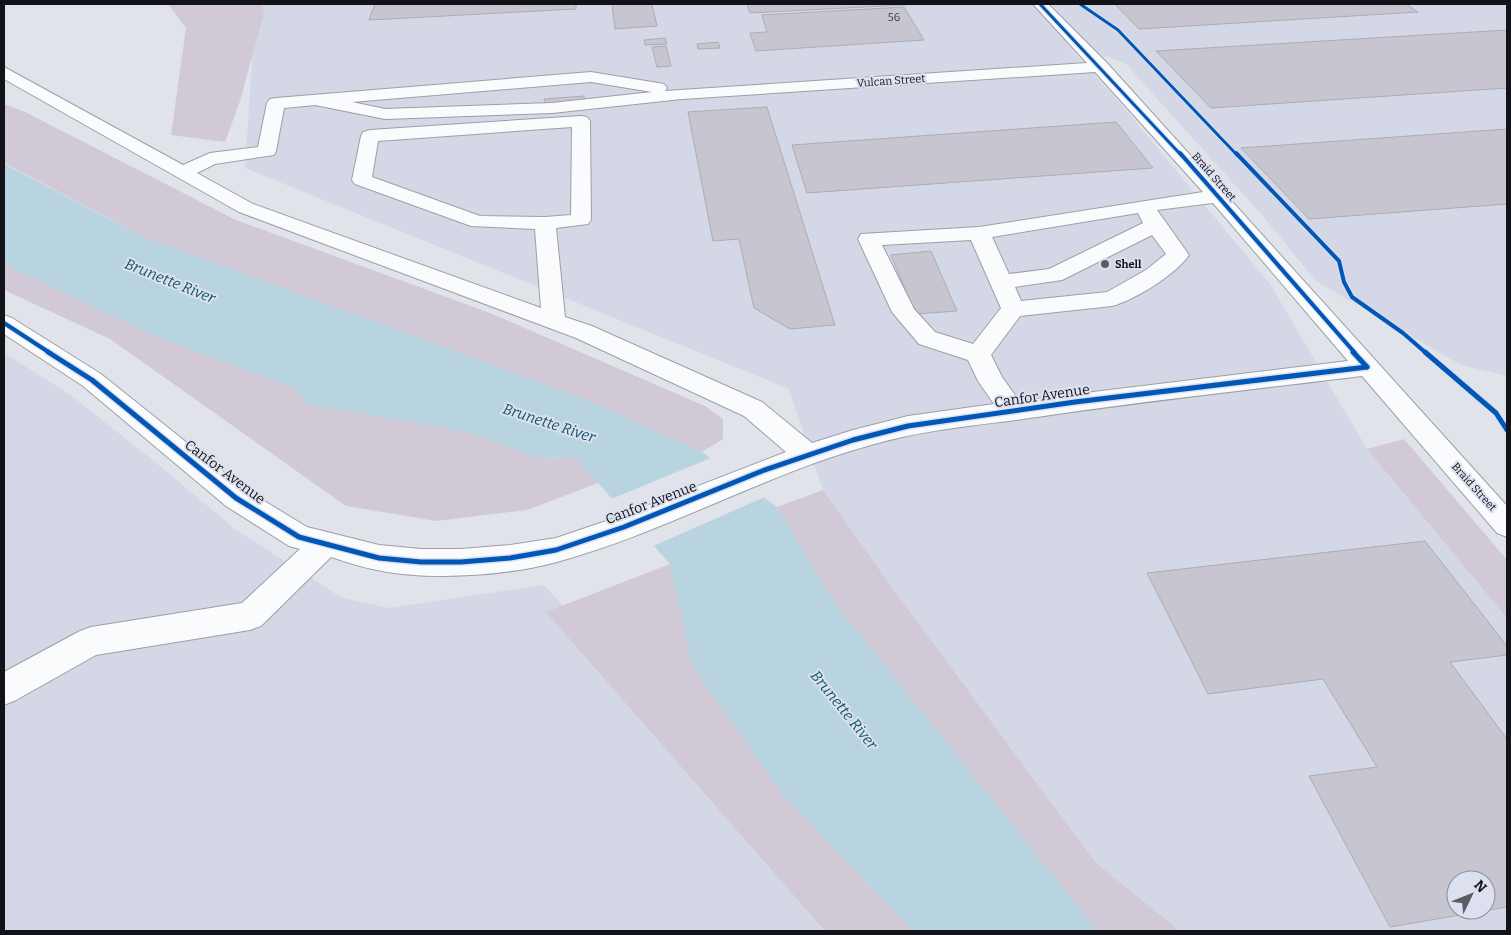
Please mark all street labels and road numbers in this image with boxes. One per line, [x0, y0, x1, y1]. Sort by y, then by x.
street label: Vulcan Street [856, 72, 926, 90]
street label: Braid Street [1189, 150, 1239, 204]
street label: Canfor Avenue [993, 381, 1091, 411]
street label: Canfor Avenue [181, 436, 269, 508]
street label: Braid Street [1449, 460, 1499, 514]
street label: Canfor Avenue [603, 478, 699, 528]

